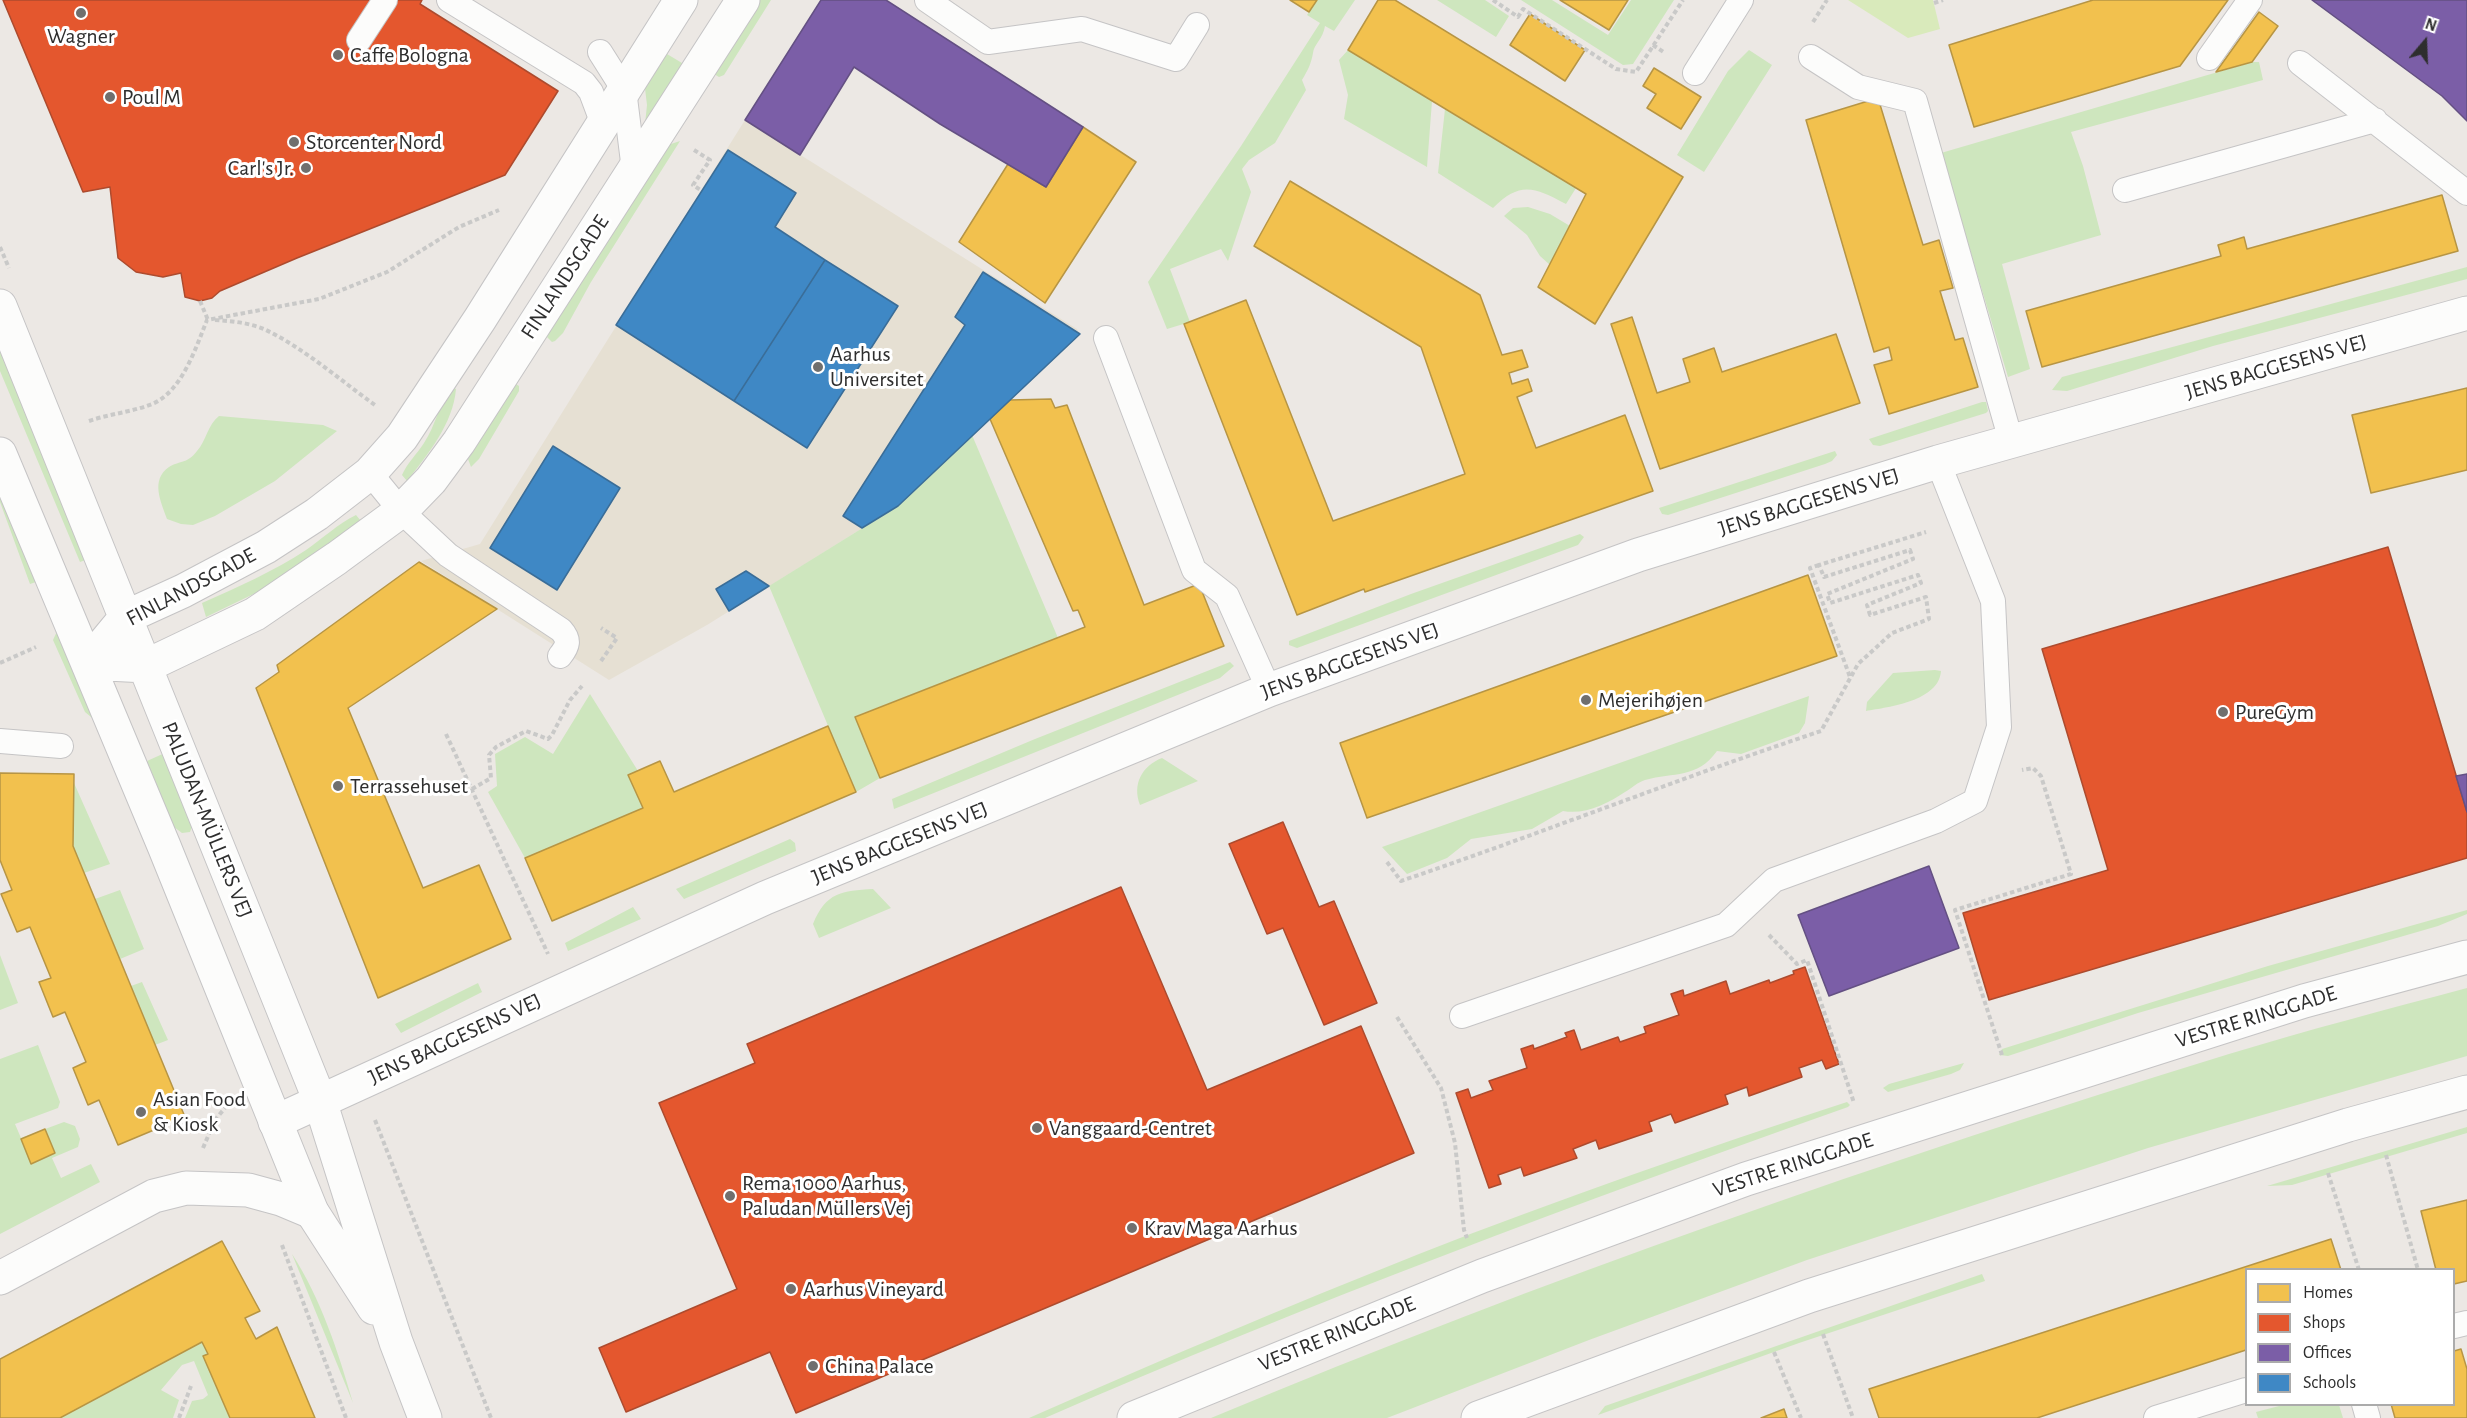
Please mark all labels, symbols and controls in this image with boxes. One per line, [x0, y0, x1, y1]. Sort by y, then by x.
marker: Wagner [74, 6, 88, 20]
north arrow [2395, 12, 2455, 72]
text: N [2423, 16, 2439, 34]
place label: Wagner [47, 23, 115, 49]
place label: Caffe Bologna [350, 42, 469, 68]
marker: Caffe Bologna [331, 48, 345, 62]
place label: Poul M [122, 84, 181, 110]
marker: Poul M [103, 90, 117, 104]
place label: Storcenter Nord [306, 129, 442, 155]
marker: Storcenter Nord [287, 135, 301, 149]
place label: Carl's Jr. [228, 155, 294, 181]
marker: Carl's Jr. [299, 161, 313, 175]
street label: FINLANDSGADE [515, 210, 615, 344]
street label: JENS BAGGESENS VEJ [2182, 328, 2370, 406]
place label: Aarhus Universitet [830, 341, 924, 392]
marker: Aarhus Universitet [811, 360, 825, 374]
street label: JENS BAGGESENS VEJ [1715, 462, 1903, 542]
street label: FINLANDSGADE [122, 542, 260, 632]
street label: JENS BAGGESENS VEJ [1257, 617, 1443, 705]
place label: Mejerihøjen [1598, 687, 1703, 713]
marker: Mejerihøjen [1579, 693, 1593, 707]
place label: PureGym [2235, 699, 2314, 725]
marker: PureGym [2216, 705, 2230, 719]
street label: PALUDAN-MÜLLERS VEJ [156, 718, 258, 922]
place label: Terrassehuset [350, 773, 468, 799]
marker: Terrassehuset [331, 779, 345, 793]
street label: JENS BAGGESENS VEJ [808, 796, 992, 890]
street label: VESTRE RINGGADE [2172, 980, 2340, 1054]
street label: JENS BAGGESENS VEJ [364, 987, 546, 1091]
place label: Asian Food & Kiosk [153, 1086, 246, 1138]
marker: Asian Food & Kiosk [134, 1105, 148, 1119]
place label: Vanggaard-Centret [1049, 1115, 1212, 1141]
marker: Vanggaard-Centret [1030, 1121, 1044, 1135]
street label: VESTRE RINGGADE [1710, 1127, 1876, 1203]
place label: Rema 1000 Aarhus, Paludan Müllers Vej [742, 1170, 911, 1222]
marker: Rema 1000 Aarhus, Paludan Müllers Vej [723, 1189, 737, 1203]
place label: Krav Maga Aarhus [1144, 1215, 1298, 1241]
marker: Krav Maga Aarhus [1125, 1221, 1139, 1235]
legend [2245, 1268, 2455, 1406]
place label: Aarhus Vineyard [803, 1276, 944, 1302]
marker: Aarhus Vineyard [784, 1282, 798, 1296]
text: Homes [2303, 1284, 2353, 1302]
street label: VESTRE RINGGADE [1255, 1290, 1419, 1378]
text: Shops [2303, 1314, 2345, 1332]
text: Offices [2303, 1344, 2352, 1362]
place label: China Palace [825, 1353, 934, 1379]
marker: China Palace [806, 1359, 820, 1373]
text: Schools [2303, 1374, 2356, 1392]

